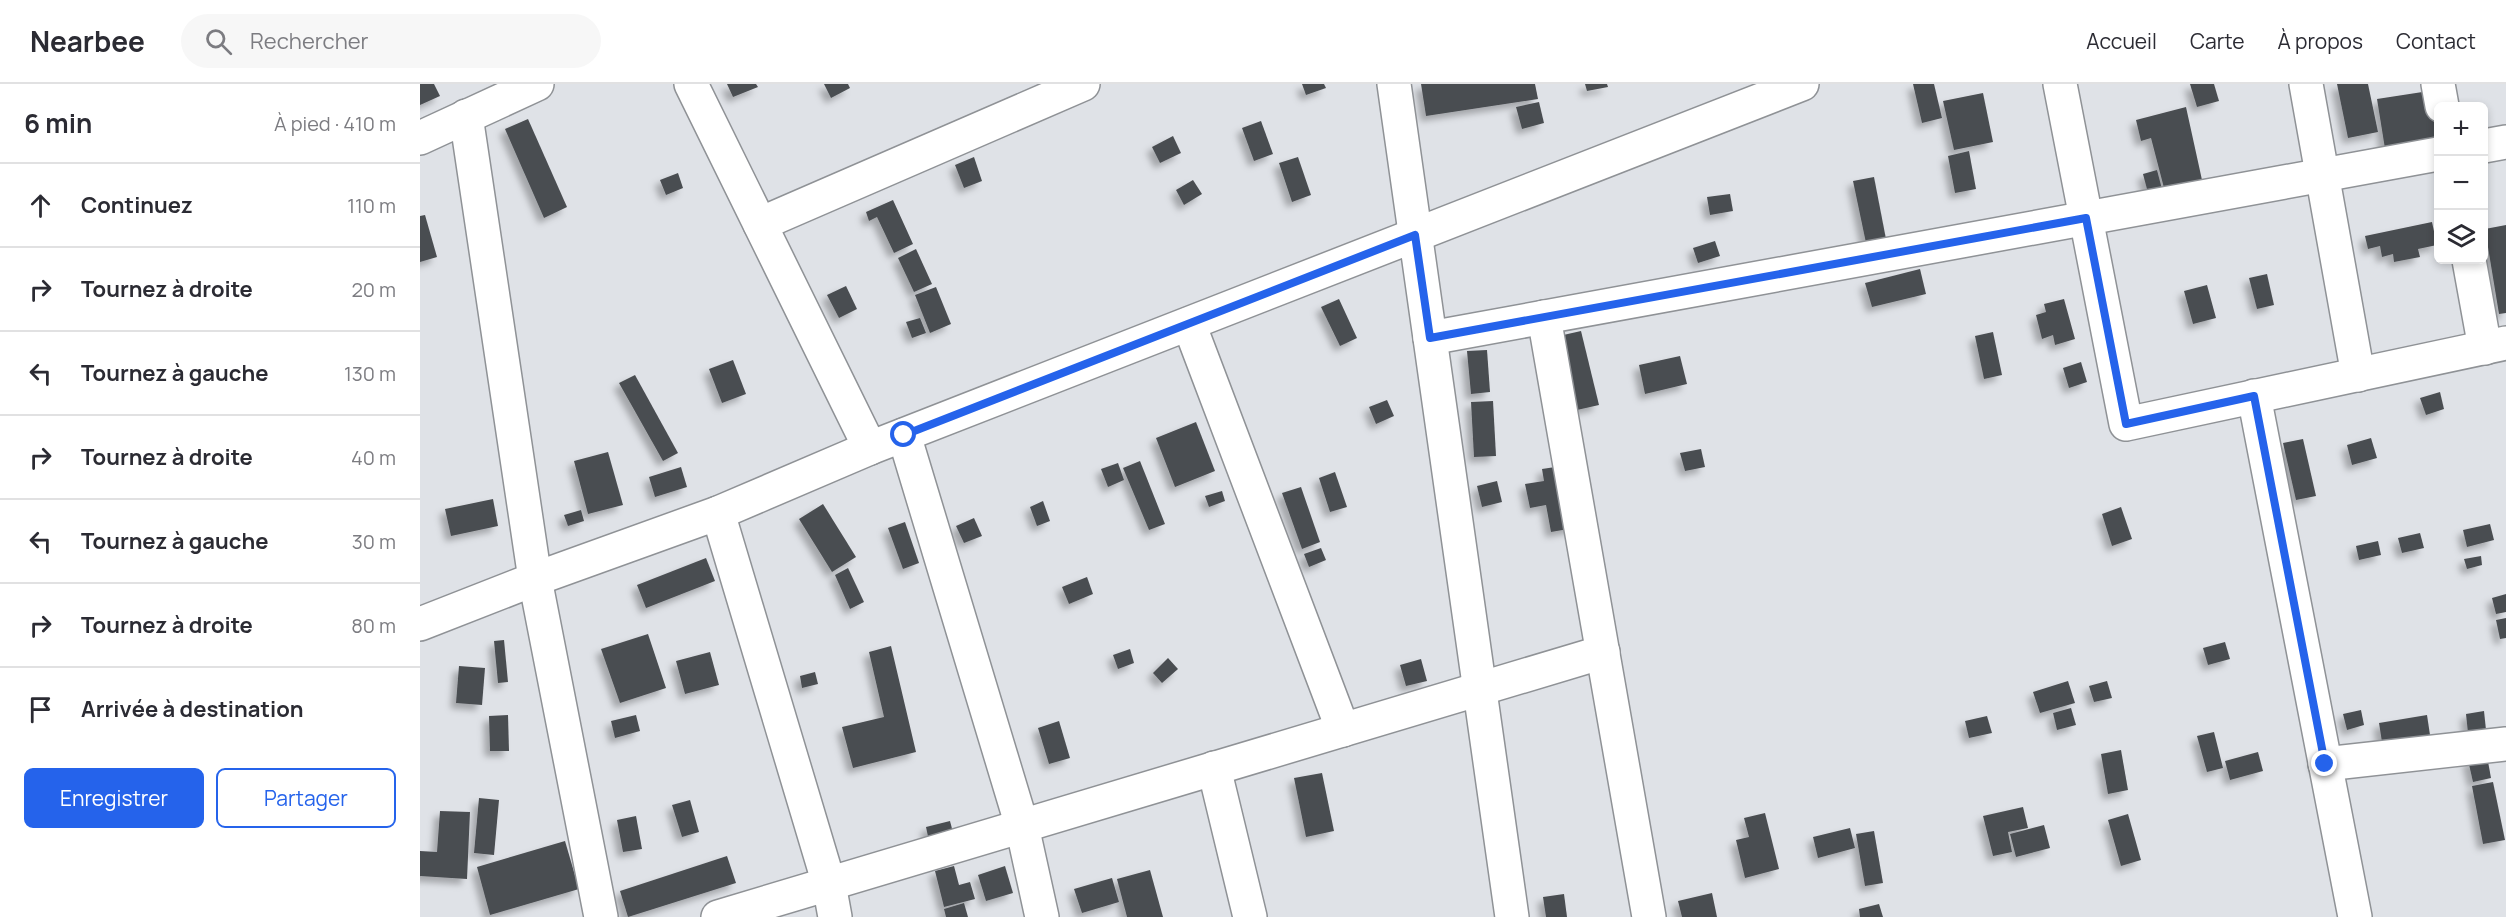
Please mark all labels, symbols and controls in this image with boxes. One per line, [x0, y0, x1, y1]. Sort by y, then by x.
search box [181, 14, 601, 68]
text: Nearbee [30, 22, 145, 60]
icon: search [202, 25, 235, 58]
text: Rechercher [250, 26, 369, 56]
text: Accueil [2086, 27, 2157, 55]
text: Carte [2190, 27, 2244, 55]
text: À propos [2277, 27, 2363, 55]
text: Contact [2396, 27, 2476, 55]
map controls [2434, 102, 2488, 264]
button: + [2434, 102, 2488, 156]
text: 6 min [24, 105, 92, 141]
text: À pied · 410 m [274, 110, 396, 137]
button: − [2434, 156, 2488, 210]
icon: ahead [24, 189, 57, 222]
text: Continuez [81, 190, 193, 220]
text: 110 m [347, 192, 396, 219]
button: layers [2434, 210, 2488, 264]
icon: right [24, 273, 57, 306]
text: Tournez à droite [81, 274, 253, 304]
text: 20 m [351, 276, 396, 303]
icon: left [24, 357, 57, 390]
text: Tournez à gauche [81, 358, 268, 388]
text: 130 m [344, 360, 396, 387]
route start [890, 421, 916, 447]
icon: right [24, 441, 57, 474]
text: Tournez à droite [81, 442, 253, 472]
text: 40 m [351, 444, 396, 471]
icon: left [24, 525, 57, 558]
text: Tournez à gauche [81, 526, 268, 556]
text: 30 m [352, 528, 396, 555]
icon: right [24, 609, 57, 642]
text: Tournez à droite [81, 610, 253, 640]
text: 80 m [351, 612, 396, 639]
icon: arrive [24, 693, 57, 726]
text: Arrivée à destination [81, 694, 304, 724]
route end [2311, 750, 2337, 776]
button: Enregistrer [24, 768, 204, 828]
button: Partager [216, 768, 396, 828]

